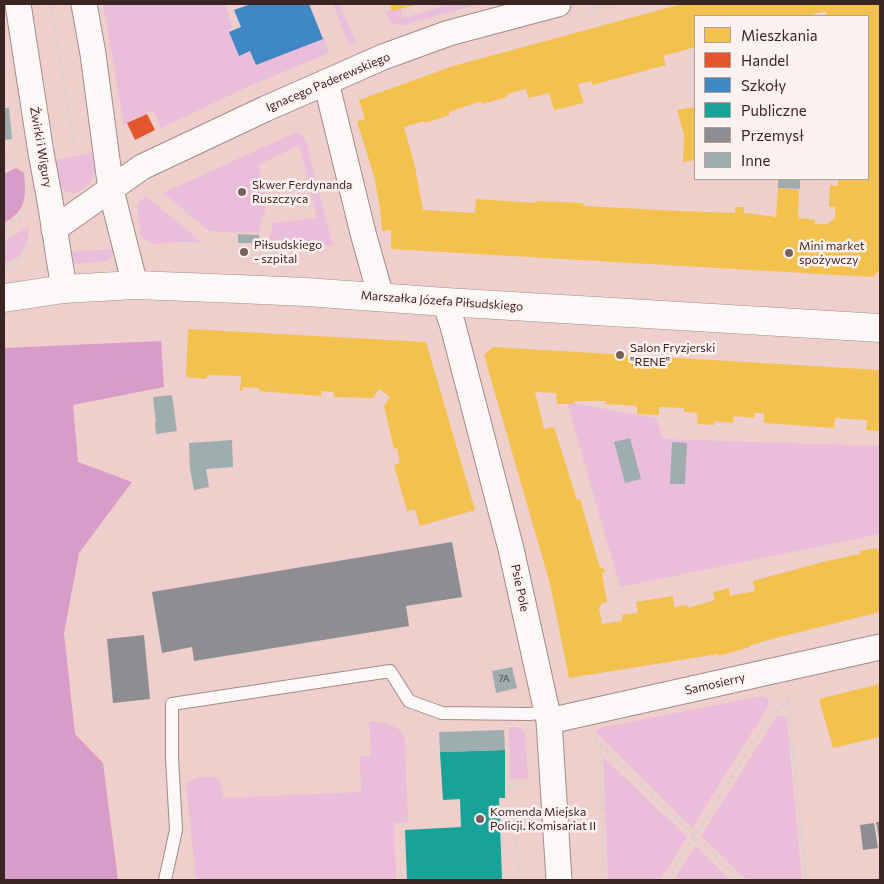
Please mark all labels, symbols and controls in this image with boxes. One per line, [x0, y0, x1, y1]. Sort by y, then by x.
legend [694, 15, 869, 180]
text: Mieszkania [741, 26, 818, 44]
street label: Ignacego Paderewskiego [264, 49, 392, 115]
text: Handel [741, 51, 789, 69]
text: Szkoły [741, 76, 786, 94]
text: Publiczne [741, 101, 807, 119]
street label: Żwirki i Wigury [27, 105, 55, 189]
text: Przemysł [741, 126, 804, 144]
text: Inne [741, 151, 770, 169]
place label: Skwer Ferdynanda Ruszczyca [252, 178, 352, 206]
marker: Skwer Ferdynanda Ruszczyca [236, 186, 248, 198]
place label: Piłsudskiego - szpital [254, 238, 322, 266]
place label: Mini market spożywczy [799, 239, 865, 267]
marker: Piłsudskiego - szpital [238, 246, 250, 258]
marker: Mini market spożywczy [783, 247, 795, 259]
street label: Marszałka Józefa Piłsudskiego [360, 288, 524, 314]
place label: Salon Fryzjerski "RENE" [630, 341, 715, 369]
marker: Salon Fryzjerski "RENE" [614, 349, 626, 361]
street label: Psie Pole [508, 563, 532, 613]
street label: Samosierry [683, 670, 747, 698]
house number: 7A [498, 673, 510, 685]
place label: Komenda Miejska Policji. Komisariat II [490, 805, 596, 833]
marker: Komenda Miejska Policji. Komisariat II [474, 813, 486, 825]

